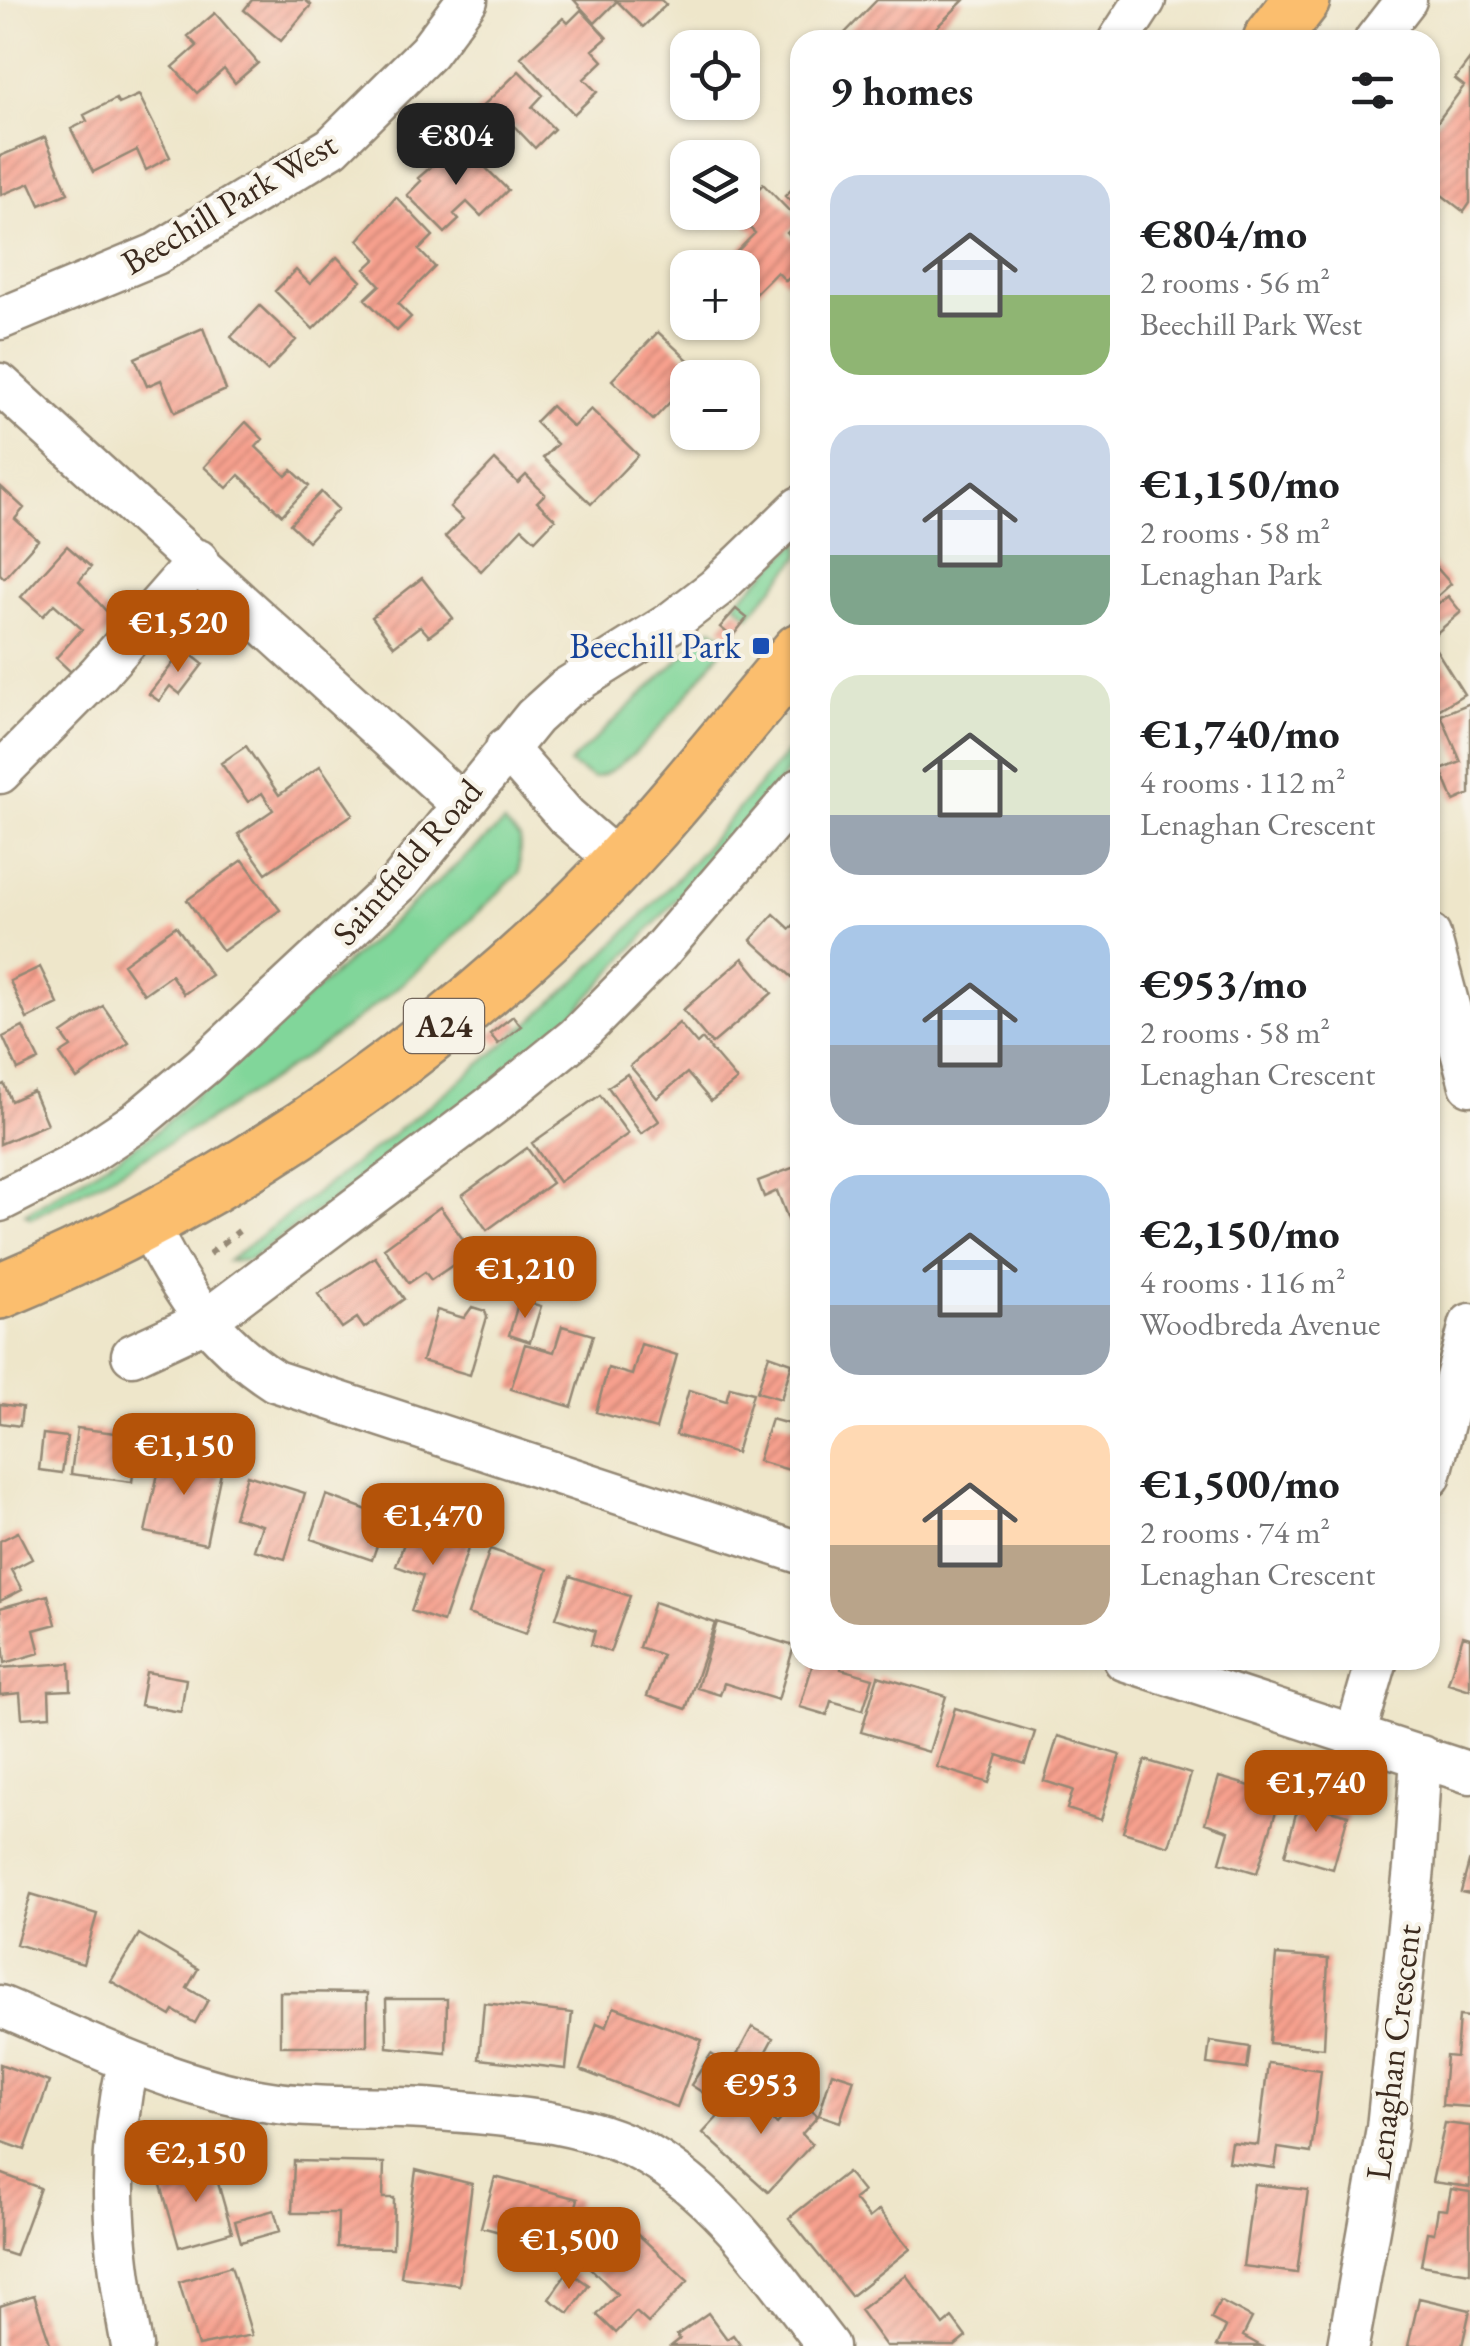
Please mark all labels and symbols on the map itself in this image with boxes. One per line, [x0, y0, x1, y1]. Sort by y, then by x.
pin: €804 [397, 103, 515, 188]
street label: Beechill Park West [113, 121, 344, 284]
pin: €1,520 [97, 590, 259, 675]
place label: Beechill Park [570, 623, 742, 668]
marker: Beechill Park [750, 635, 772, 657]
street label: Saintfield Road [322, 769, 492, 954]
road number: A24 [404, 999, 484, 1053]
pin: €1,210 [444, 1236, 606, 1321]
pin: €1,150 [103, 1413, 265, 1498]
pin: €1,470 [352, 1483, 514, 1568]
pin: €1,740 [1235, 1750, 1397, 1835]
street label: Lenaghan Crescent [1354, 1921, 1431, 2182]
pin: €953 [702, 2052, 820, 2137]
pin: €2,150 [115, 2120, 277, 2205]
pin: €1,500 [488, 2207, 650, 2292]

